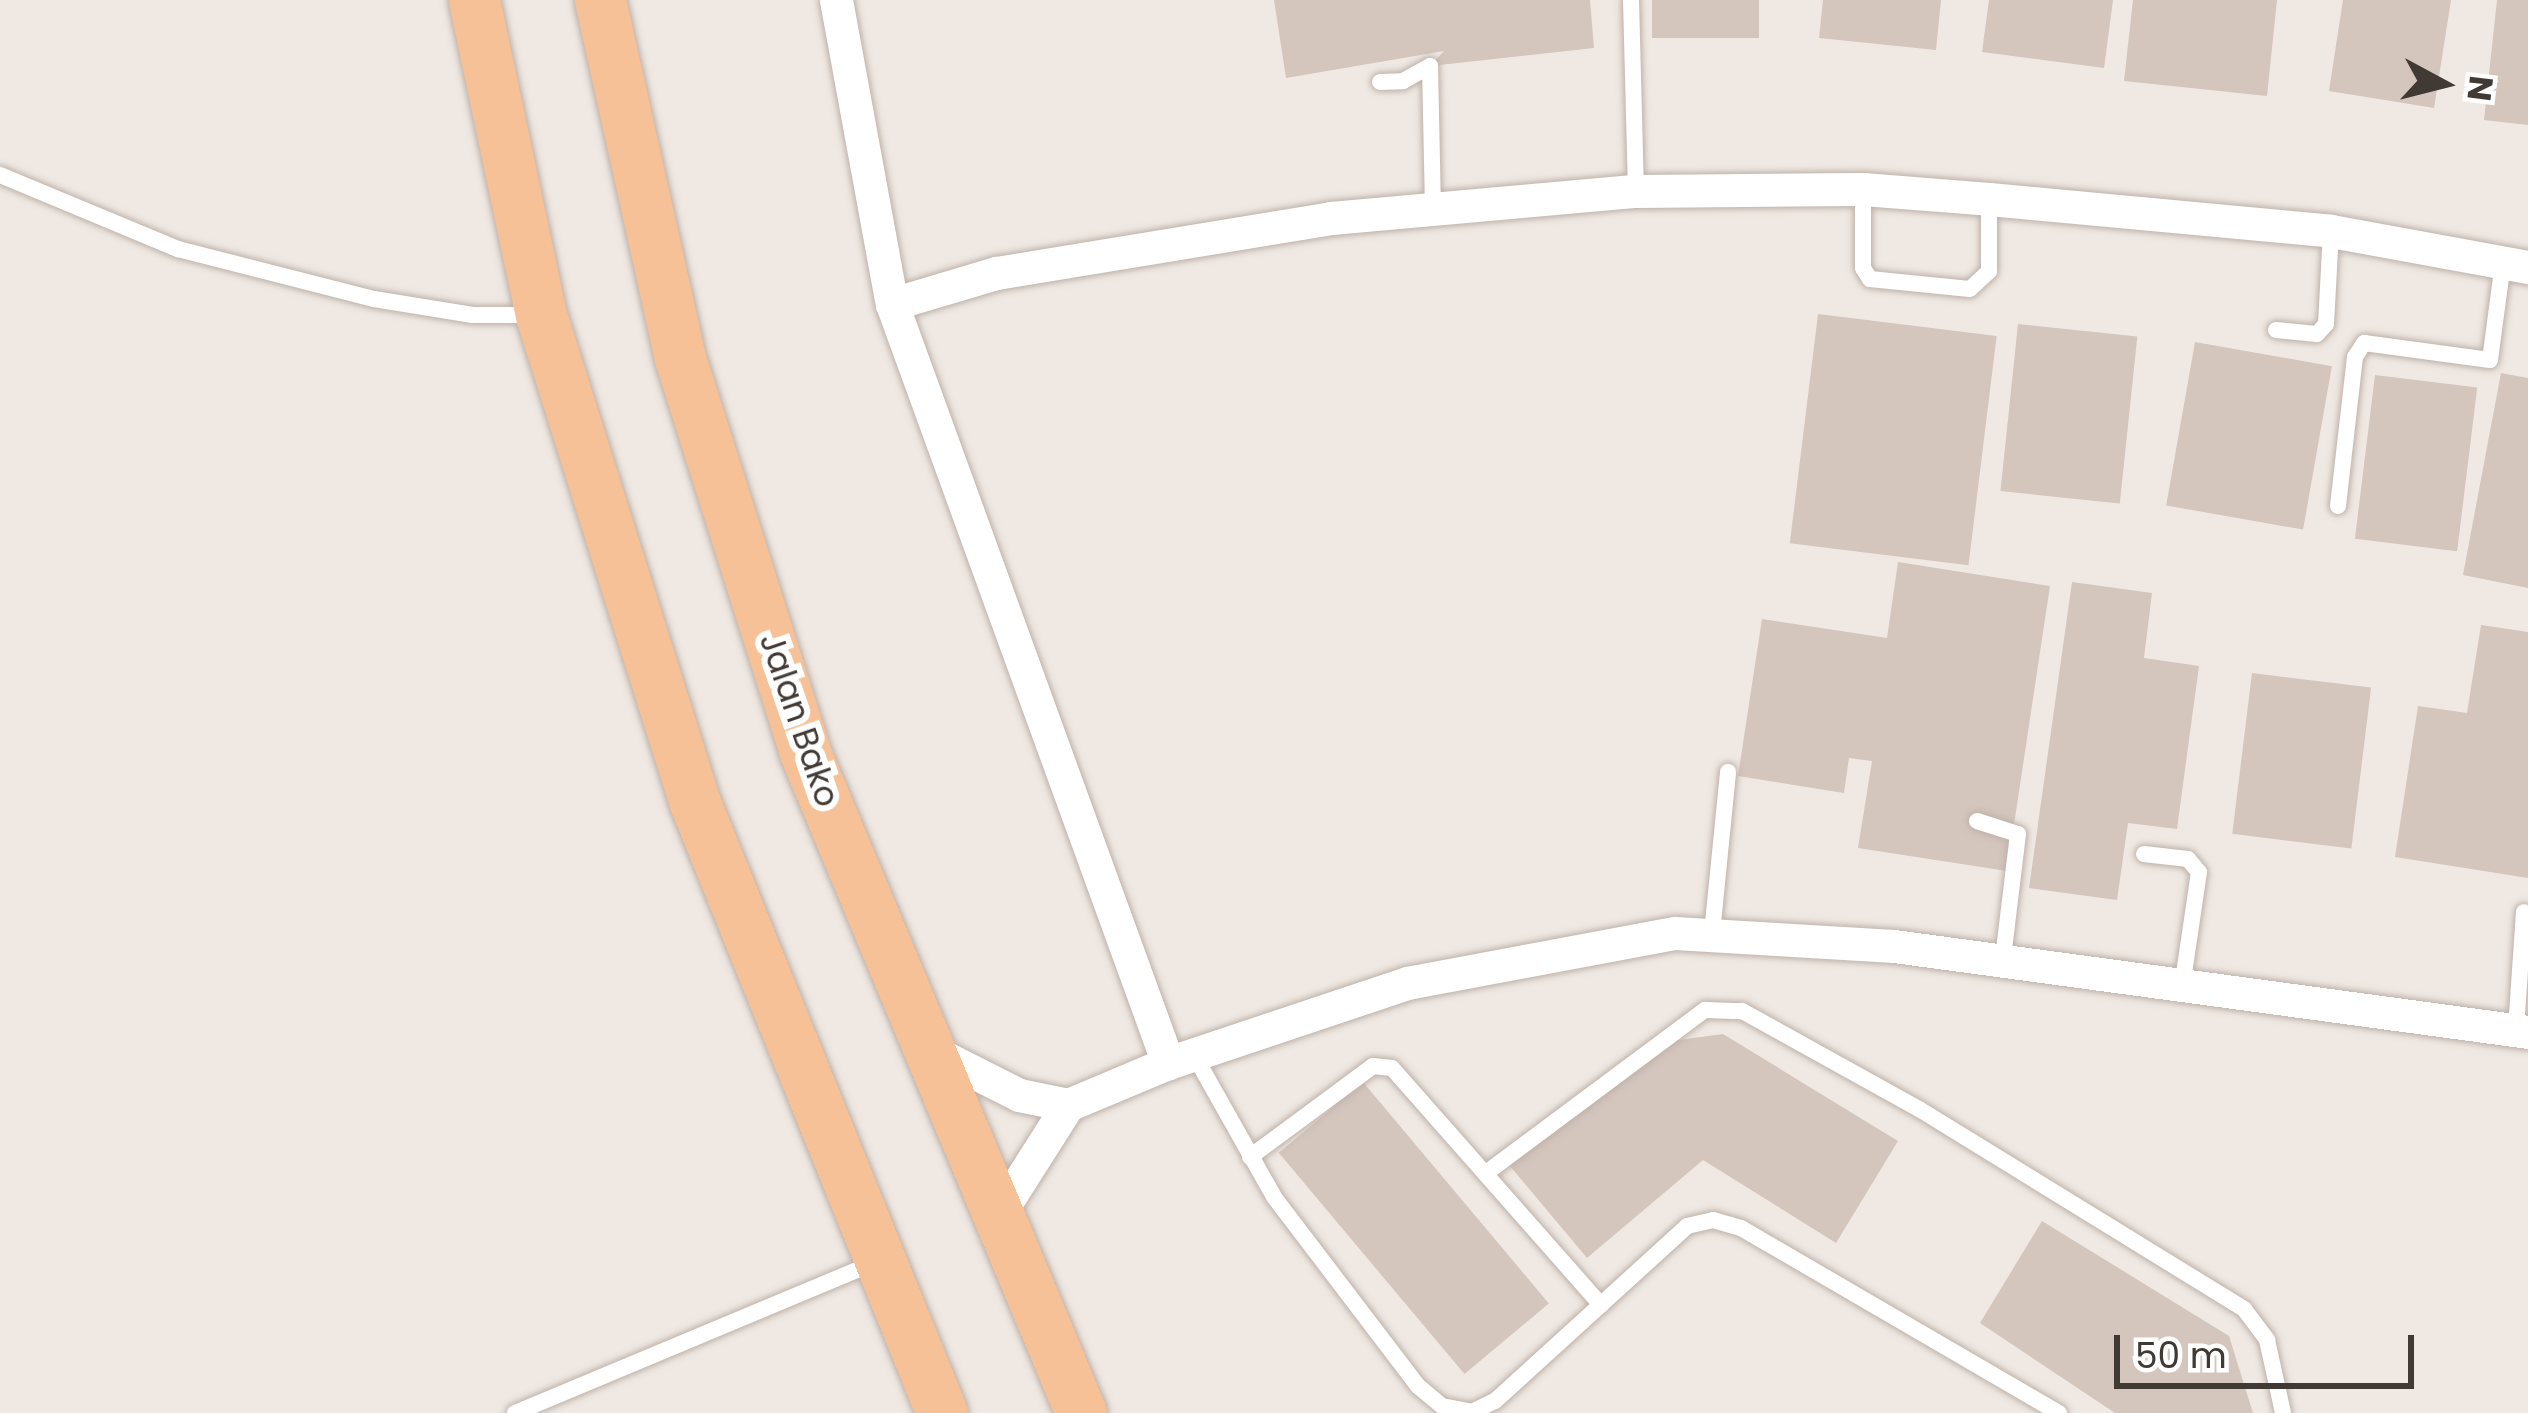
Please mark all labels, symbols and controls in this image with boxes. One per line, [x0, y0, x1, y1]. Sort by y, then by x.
north arrow [2384, 24, 2504, 144]
text: N [2455, 73, 2505, 104]
street label: Jalan Bako [751, 628, 847, 812]
scale bar [2120, 1311, 2420, 1385]
text: 50 m [2135, 1330, 2227, 1381]

